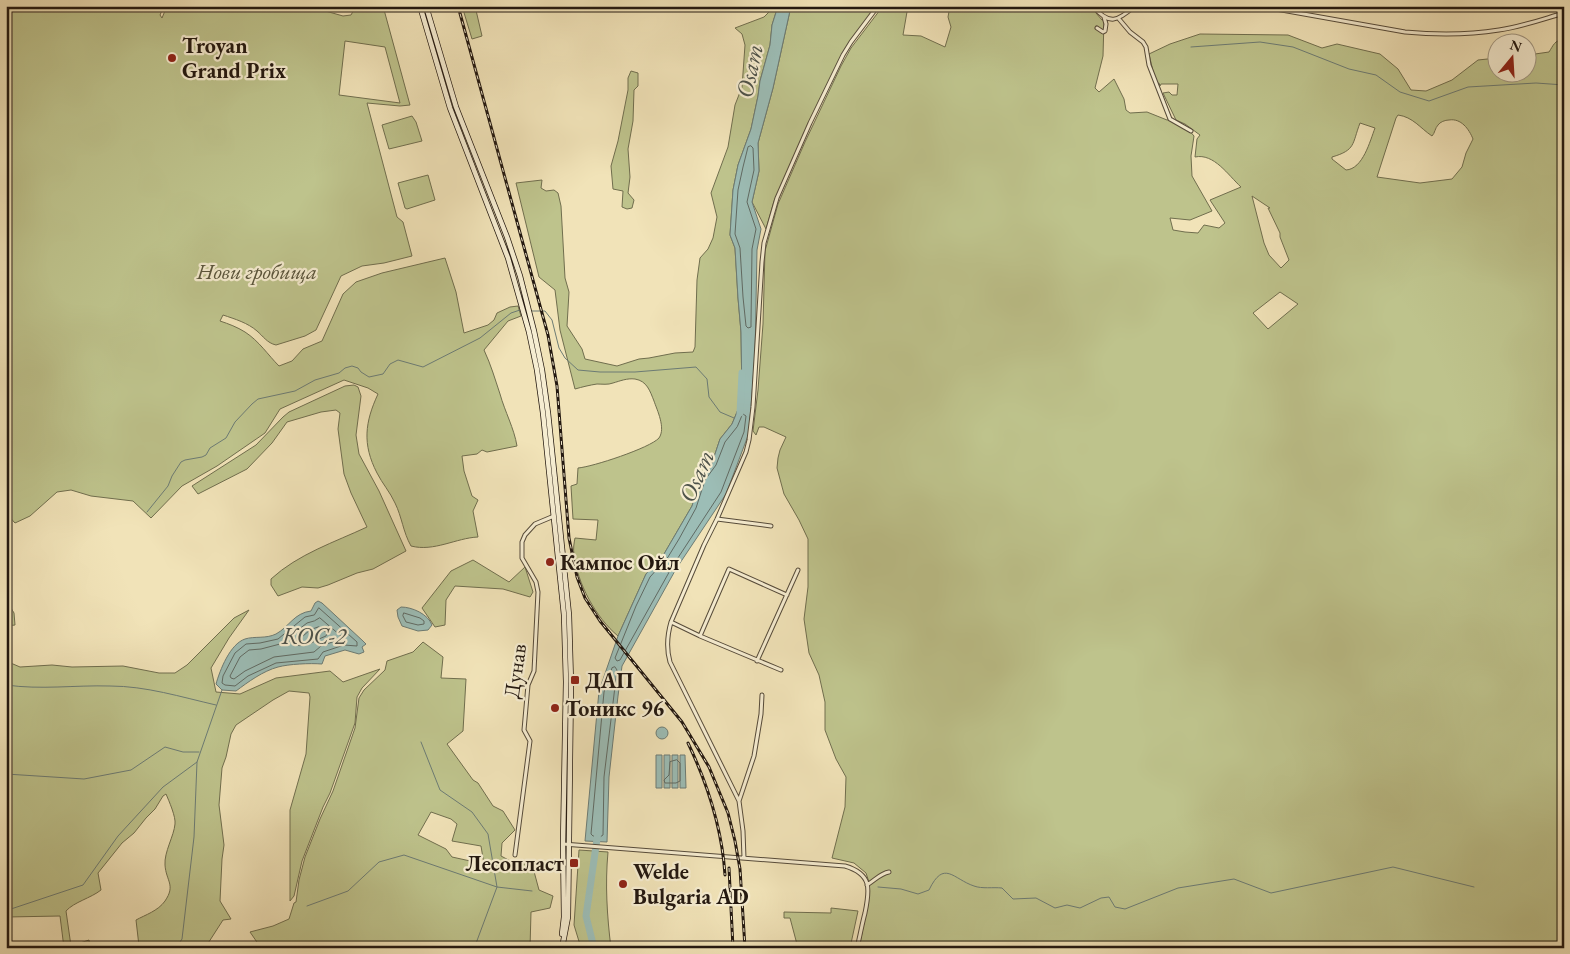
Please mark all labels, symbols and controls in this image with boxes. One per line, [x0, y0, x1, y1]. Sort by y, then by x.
place label: Troyan Grand Prix [182, 31, 286, 85]
north arrow [1488, 32, 1538, 82]
text: N [1508, 35, 1525, 56]
water label: Osam [728, 42, 770, 100]
marker: Troyan Grand Prix [166, 52, 178, 64]
park label: Нови гробища [196, 257, 317, 286]
water label: Osam [671, 445, 721, 507]
place label: Кампос Ойл [560, 548, 680, 577]
marker: Кампос Ойл [544, 556, 556, 568]
water label: КОС-2 [281, 620, 348, 651]
street label: Дунав [497, 642, 533, 700]
place label: ДАП [585, 666, 634, 695]
marker: ДАП [569, 674, 581, 686]
place label: Тоникс 96 [565, 694, 665, 723]
marker: Тоникс 96 [549, 702, 561, 714]
place label: Лесопласт [465, 849, 564, 878]
marker: Лесопласт [568, 857, 580, 869]
place label: Welde Bulgaria AD [633, 857, 749, 911]
marker: Welde Bulgaria AD [617, 878, 629, 890]

